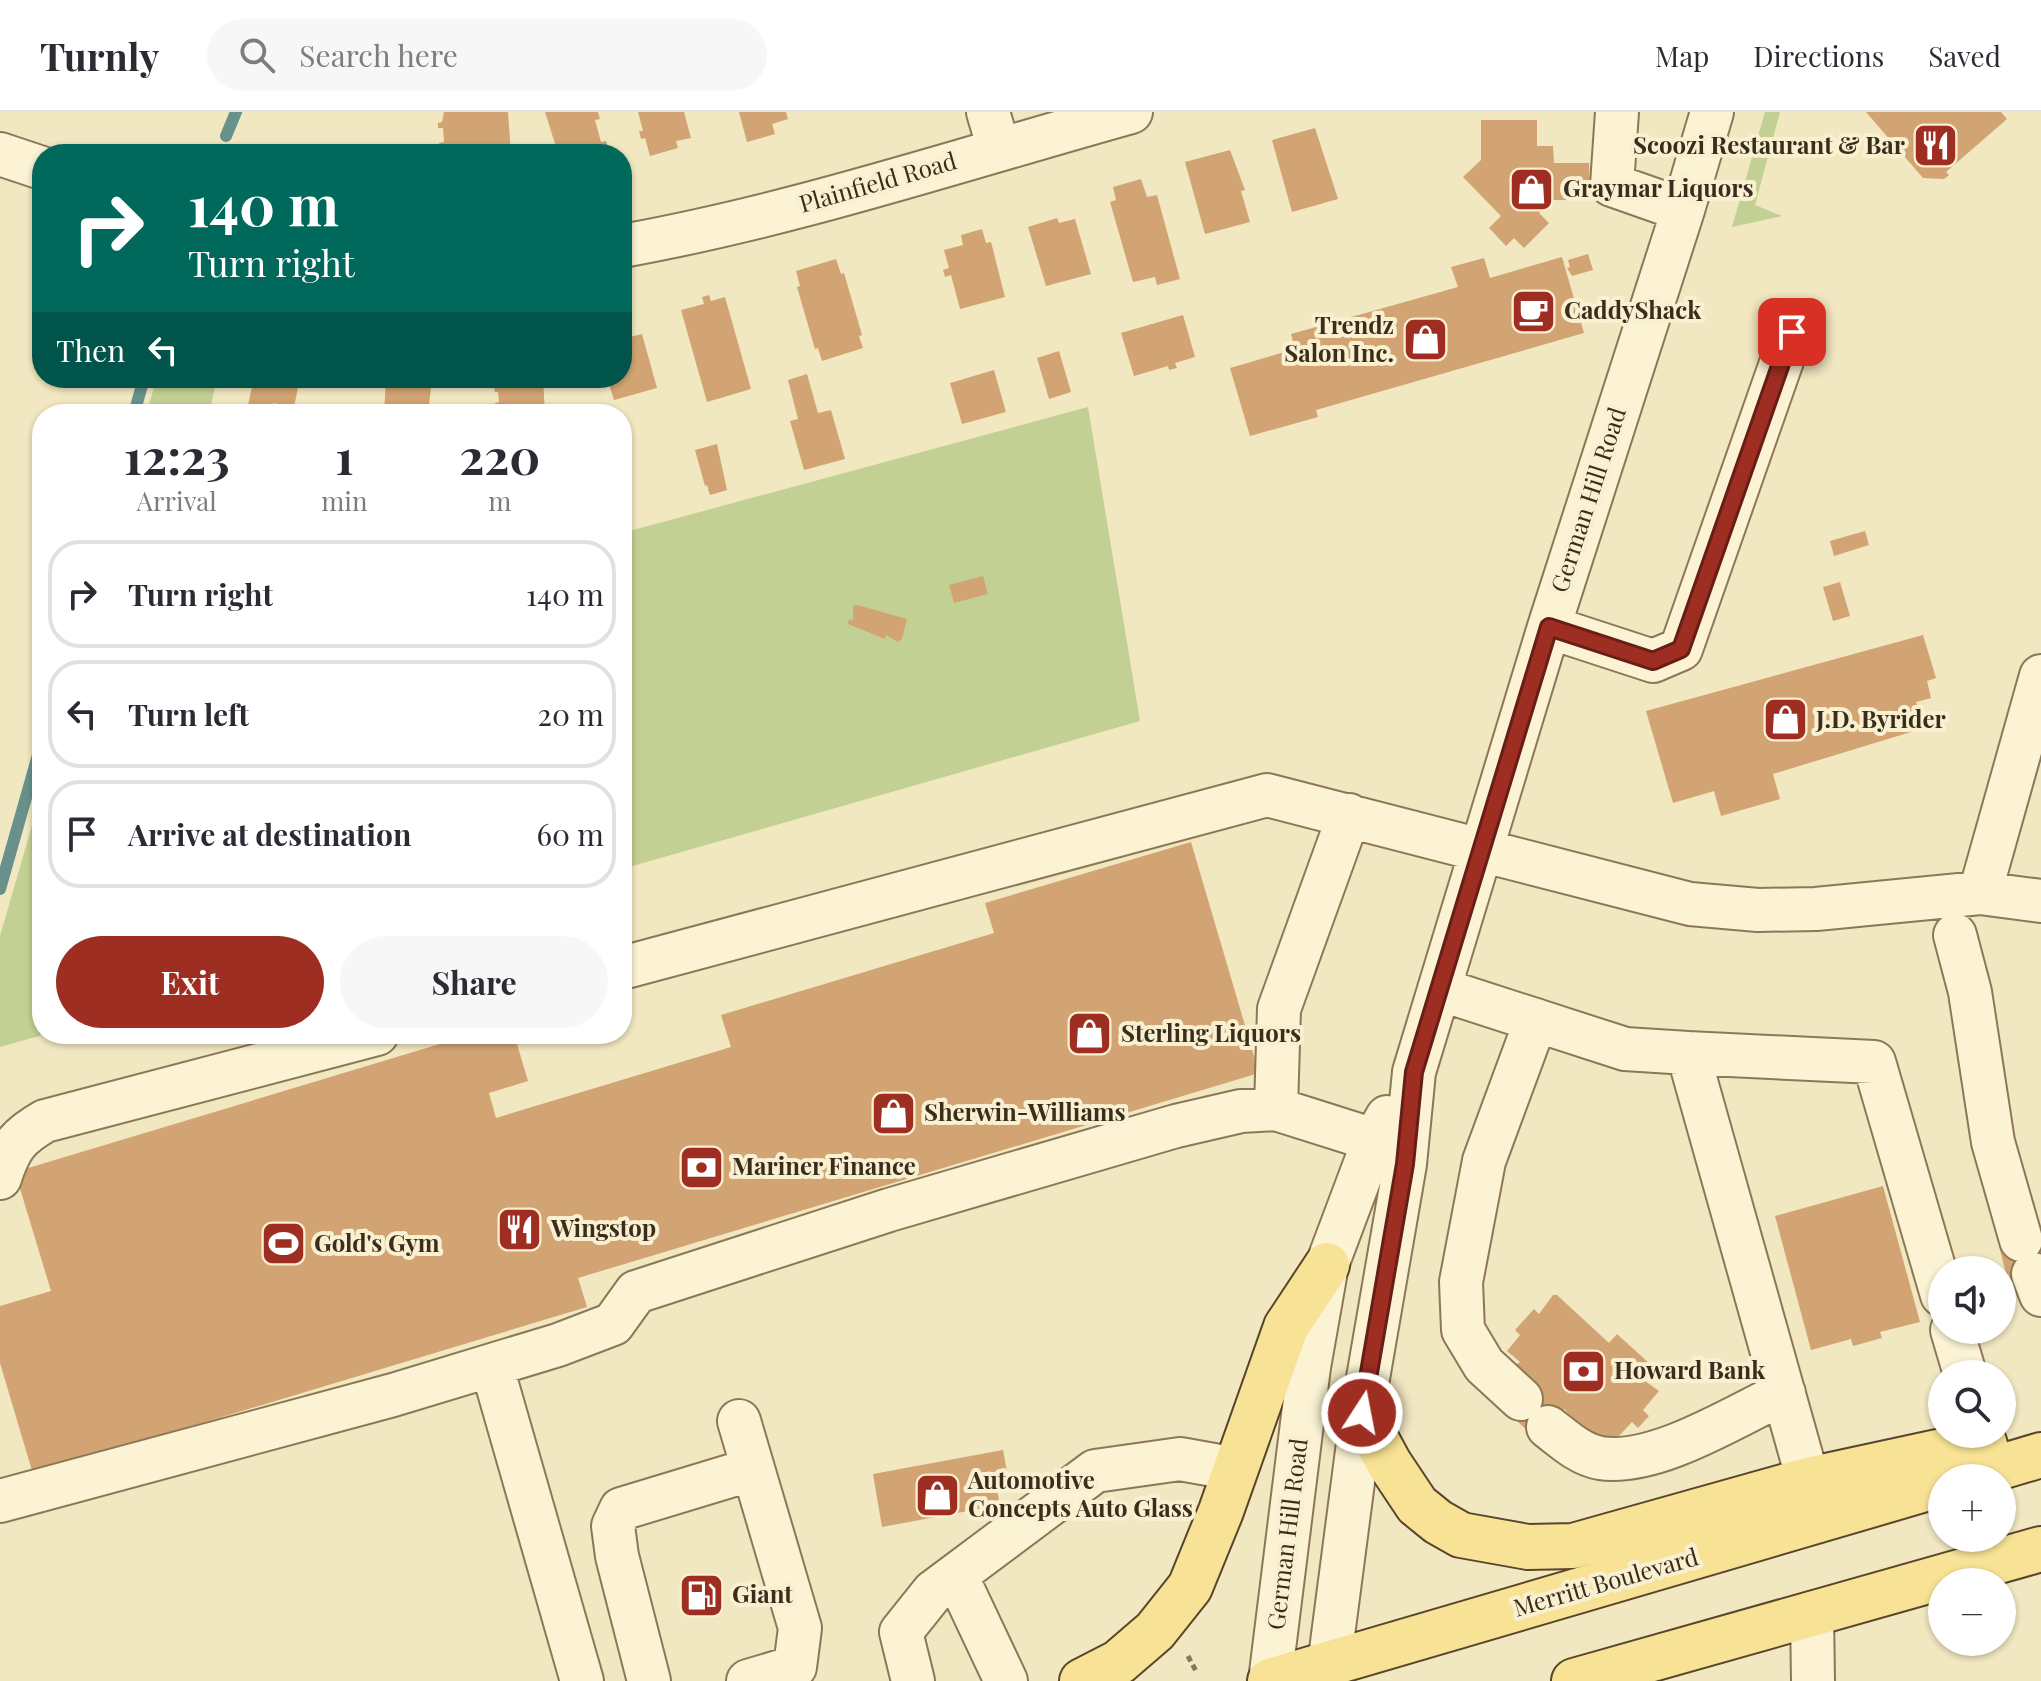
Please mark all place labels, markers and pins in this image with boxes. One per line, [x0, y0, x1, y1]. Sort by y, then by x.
restaurant icon: Scoozi Restaurant & Bar [1912, 122, 1960, 170]
place label: Scoozi Restaurant & Bar [1633, 128, 1906, 160]
shop icon: Graymar Liquors [1508, 165, 1556, 213]
place label: Graymar Liquors [1563, 171, 1754, 203]
cafe icon: CaddyShack [1509, 287, 1557, 335]
place label: CaddyShack [1564, 293, 1702, 325]
pin [1758, 298, 1826, 366]
place label: Trendz Salon Inc. [1284, 308, 1394, 368]
shop icon: Trendz Salon Inc. [1401, 316, 1449, 364]
shop icon: J.D. Byrider [1761, 696, 1809, 744]
place label: J.D. Byrider [1815, 702, 1946, 734]
shop icon: Sterling Liquors [1066, 1010, 1114, 1058]
place label: Sterling Liquors [1121, 1016, 1301, 1048]
shop icon: Sherwin-Williams [869, 1089, 917, 1137]
place label: Sherwin-Williams [924, 1095, 1126, 1127]
bank icon: Mariner Finance [677, 1143, 725, 1191]
place label: Mariner Finance [732, 1149, 916, 1181]
restaurant icon: Wingstop [496, 1205, 544, 1253]
place label: Wingstop [550, 1211, 656, 1243]
sports icon: Gold's Gym [259, 1220, 307, 1268]
place label: Gold's Gym [314, 1226, 440, 1258]
bank icon: Howard Bank [1559, 1347, 1607, 1395]
place label: Howard Bank [1614, 1353, 1766, 1385]
place label: Automotive Concepts Auto Glass [967, 1463, 1193, 1523]
shop icon: Automotive Concepts Auto Glass [913, 1471, 961, 1519]
fuel station icon: Giant [677, 1571, 725, 1619]
place label: Giant [732, 1577, 793, 1609]

